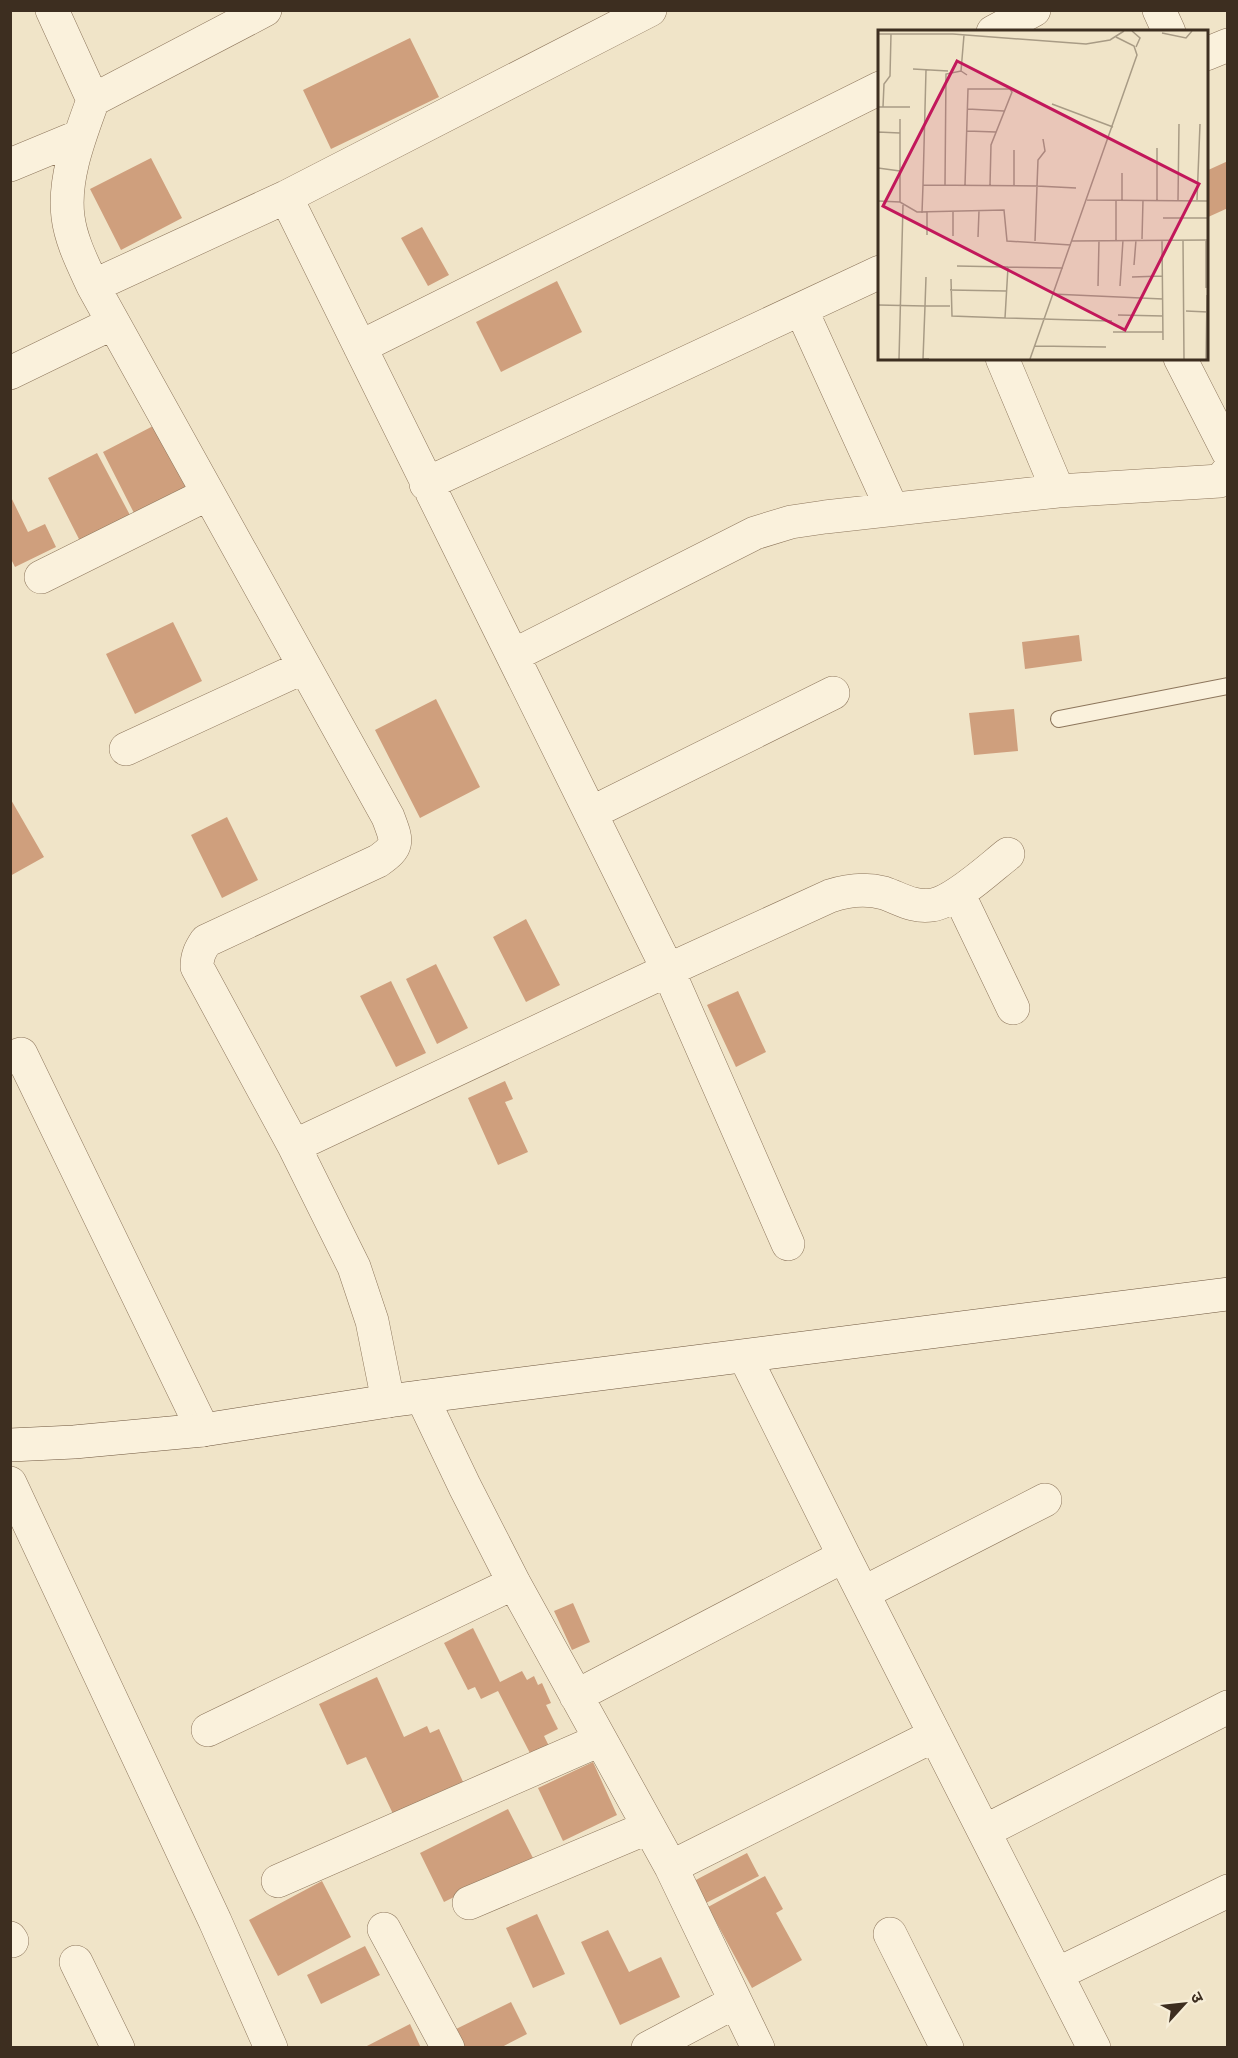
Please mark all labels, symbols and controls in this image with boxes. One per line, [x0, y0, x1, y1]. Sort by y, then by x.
inset map [878, 30, 1208, 360]
north arrow [1154, 1974, 1214, 2034]
text: उ [1186, 1988, 1209, 2006]

